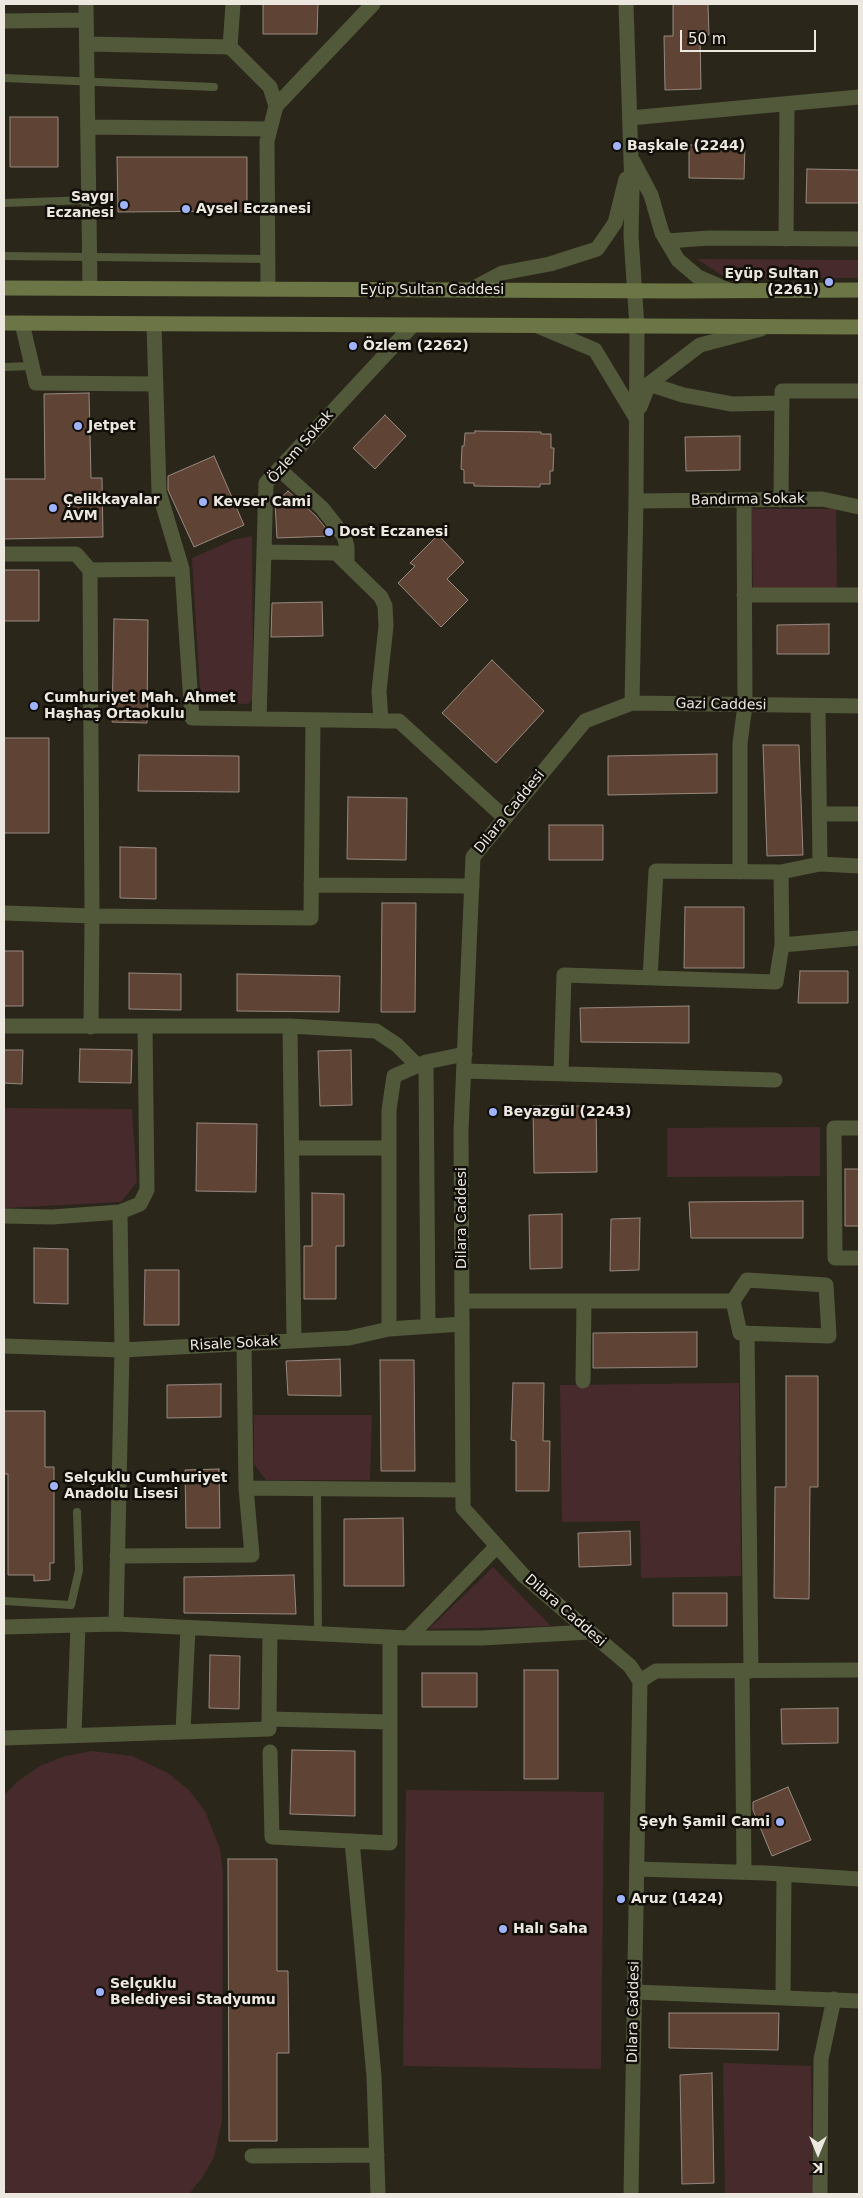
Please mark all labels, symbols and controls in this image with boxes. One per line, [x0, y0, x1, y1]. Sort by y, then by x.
scale bar [683, 20, 819, 52]
text: 50 m [688, 30, 726, 48]
place label: Başkale (2244) [627, 138, 745, 154]
marker: Başkale (2244) [611, 140, 623, 152]
place label: Saygı Eczanesi [46, 189, 114, 222]
marker: Saygı Eczanesi [118, 199, 130, 211]
place label: Aysel Eczanesi [196, 201, 311, 217]
marker: Aysel Eczanesi [180, 203, 192, 215]
place label: Eyüp Sultan (2261) [724, 266, 819, 298]
marker: Eyüp Sultan (2261) [823, 276, 835, 288]
street label: Eyüp Sultan Caddesi [360, 282, 504, 298]
place label: Özlem (2262) [363, 338, 469, 354]
marker: Özlem (2262) [347, 340, 359, 352]
street label: Özlem Sokak [265, 407, 337, 487]
place label: Jetpet [88, 418, 136, 434]
marker: Jetpet [72, 420, 84, 432]
street label: Bandırma Sokak [691, 491, 805, 509]
place label: Çelikkayalar AVM [63, 492, 160, 524]
place label: Kevser Cami [213, 494, 311, 510]
marker: Kevser Cami [197, 496, 209, 508]
marker: Çelikkayalar AVM [47, 502, 59, 514]
place label: Dost Eczanesi [339, 524, 448, 540]
marker: Dost Eczanesi [323, 526, 335, 538]
place label: Cumhuriyet Mah. Ahmet Haşhaş Ortaokulu [44, 690, 236, 722]
street label: Gazi Caddesi [675, 696, 767, 714]
marker: Cumhuriyet Mah. Ahmet Haşhaş Ortaokulu [28, 700, 40, 712]
street label: Dilara Caddesi [471, 767, 549, 857]
place label: Beyazgül (2243) [503, 1104, 631, 1120]
marker: Beyazgül (2243) [487, 1106, 499, 1118]
street label: Dilara Caddesi [454, 1167, 470, 1269]
street label: Risale Sokak [189, 1333, 279, 1355]
place label: Selçuklu Cumhuriyet Anadolu Lisesi [64, 1470, 227, 1502]
marker: Selçuklu Cumhuriyet Anadolu Lisesi [48, 1480, 60, 1492]
street label: Dilara Caddesi [521, 1571, 609, 1651]
place label: Şeyh Şamil Cami [639, 1814, 770, 1830]
marker: Şeyh Şamil Cami [774, 1816, 786, 1828]
place label: Aruz (1424) [631, 1891, 723, 1907]
marker: Aruz (1424) [615, 1893, 627, 1905]
place label: Halı Saha [513, 1921, 588, 1937]
marker: Halı Saha [497, 1923, 509, 1935]
street label: Dilara Caddesi [625, 1961, 643, 2063]
place label: Selçuklu Belediyesi Stadyumu [110, 1976, 276, 2008]
marker: Selçuklu Belediyesi Stadyumu [94, 1986, 106, 1998]
north arrow [793, 2128, 843, 2178]
text: K [813, 2160, 823, 2176]

